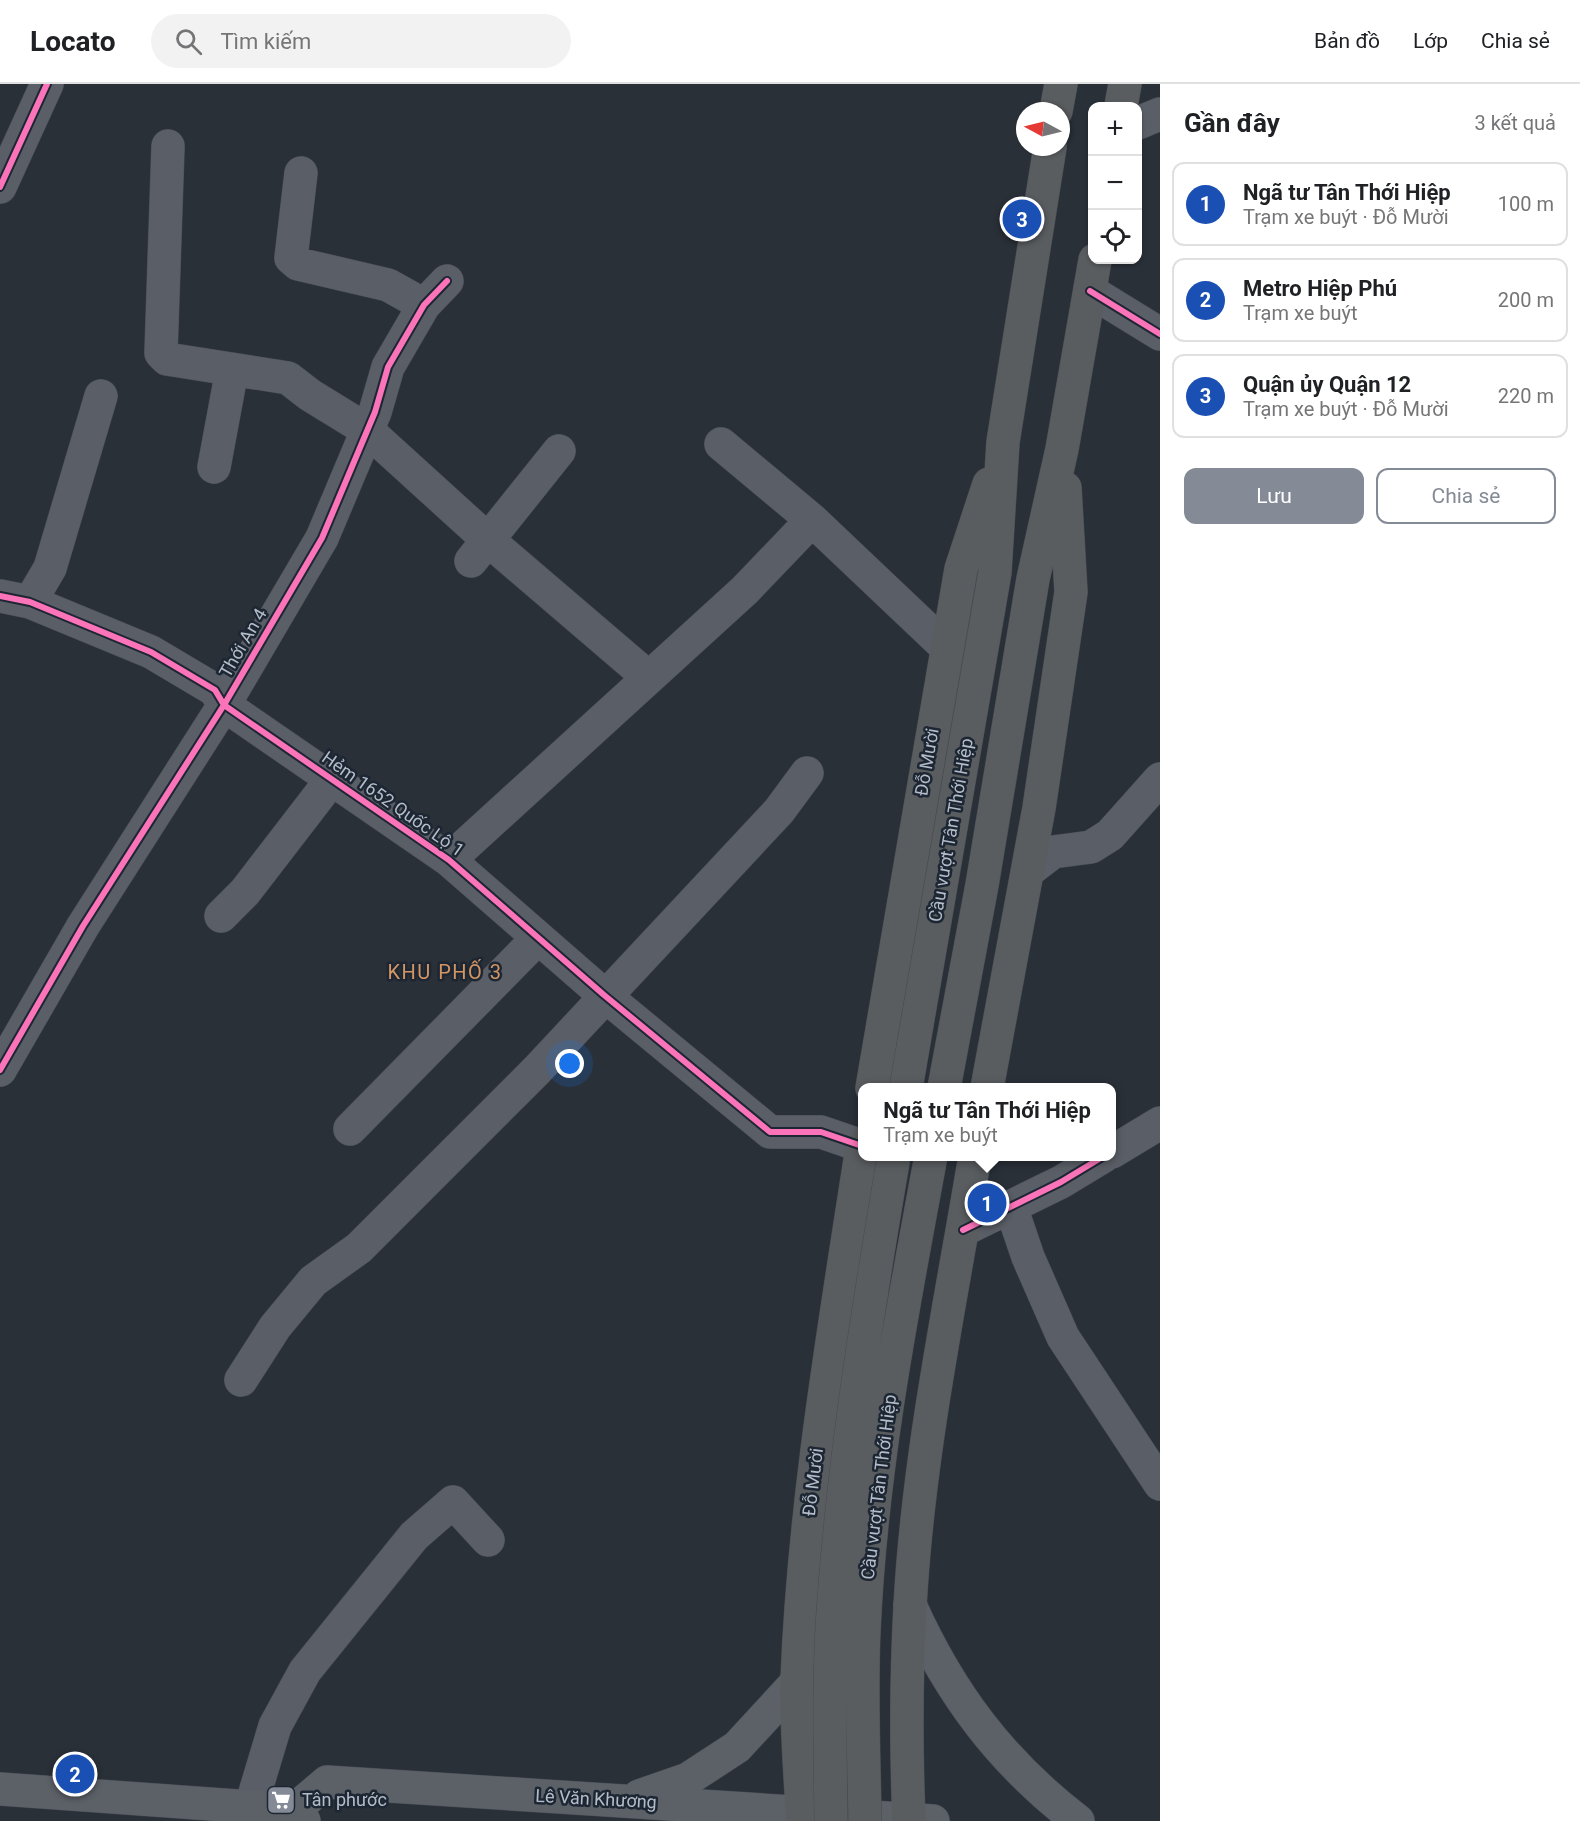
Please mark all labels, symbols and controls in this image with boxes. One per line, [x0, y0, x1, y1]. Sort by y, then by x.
search box [151, 14, 571, 68]
text: Locato [30, 25, 115, 58]
icon: search [172, 25, 205, 58]
text: Tìm kiếm [220, 29, 311, 54]
text: Bản đồ [1314, 29, 1380, 53]
text: Lớp [1413, 29, 1448, 53]
text: Chia sẻ [1481, 29, 1550, 53]
north arrow [1016, 102, 1070, 156]
map controls [1088, 102, 1142, 264]
button: + [1088, 102, 1142, 156]
text: Gần đây [1184, 108, 1280, 138]
text: 3 kết quả [1474, 111, 1556, 135]
button: − [1088, 156, 1142, 210]
text: Ngã tư Tân Thới Hiệp [1243, 180, 1451, 205]
text: 1 [1200, 192, 1211, 216]
text: 100 m [1498, 192, 1554, 216]
pin: 3 [1002, 196, 1042, 242]
text: Trạm xe buýt · Đỗ Mười [1243, 205, 1449, 229]
button: locate [1088, 210, 1142, 264]
text: Metro Hiệp Phú [1243, 276, 1397, 301]
text: 2 [1200, 288, 1211, 312]
text: 200 m [1498, 288, 1554, 312]
text: Trạm xe buýt [1243, 301, 1358, 325]
text: Quận ủy Quận 12 [1243, 372, 1411, 397]
text: 3 [1200, 384, 1211, 408]
text: 220 m [1498, 384, 1554, 408]
text: Trạm xe buýt · Đỗ Mười [1243, 397, 1449, 421]
button: Lưu [1184, 468, 1364, 524]
button: Chia sẻ [1376, 468, 1556, 524]
street label: Thới An 4 [214, 605, 271, 681]
street label: Đỗ Mười [910, 726, 943, 797]
street label: Cầu vượt Tân Thới Hiệp [924, 736, 977, 923]
street label: Hẻm 1652 Quốc Lộ 1 [318, 747, 468, 861]
district label: KHU PHỐ 3 [387, 959, 503, 984]
your location [555, 1049, 584, 1078]
popup [858, 1083, 1116, 1161]
text: Ngã tư Tân Thới Hiệp [883, 1098, 1091, 1123]
text: Trạm xe buýt [883, 1123, 998, 1147]
pin: 1 [968, 1180, 1006, 1226]
street label: Cầu vượt Tân Thới Hiệp [857, 1393, 900, 1581]
street label: Đỗ Mười [798, 1447, 827, 1517]
pin: 2 [56, 1752, 94, 1796]
supermarket icon: Tân phước [265, 1784, 297, 1816]
street label: Lê Văn Khương [535, 1785, 657, 1812]
place label: Tân phước [302, 1789, 387, 1810]

